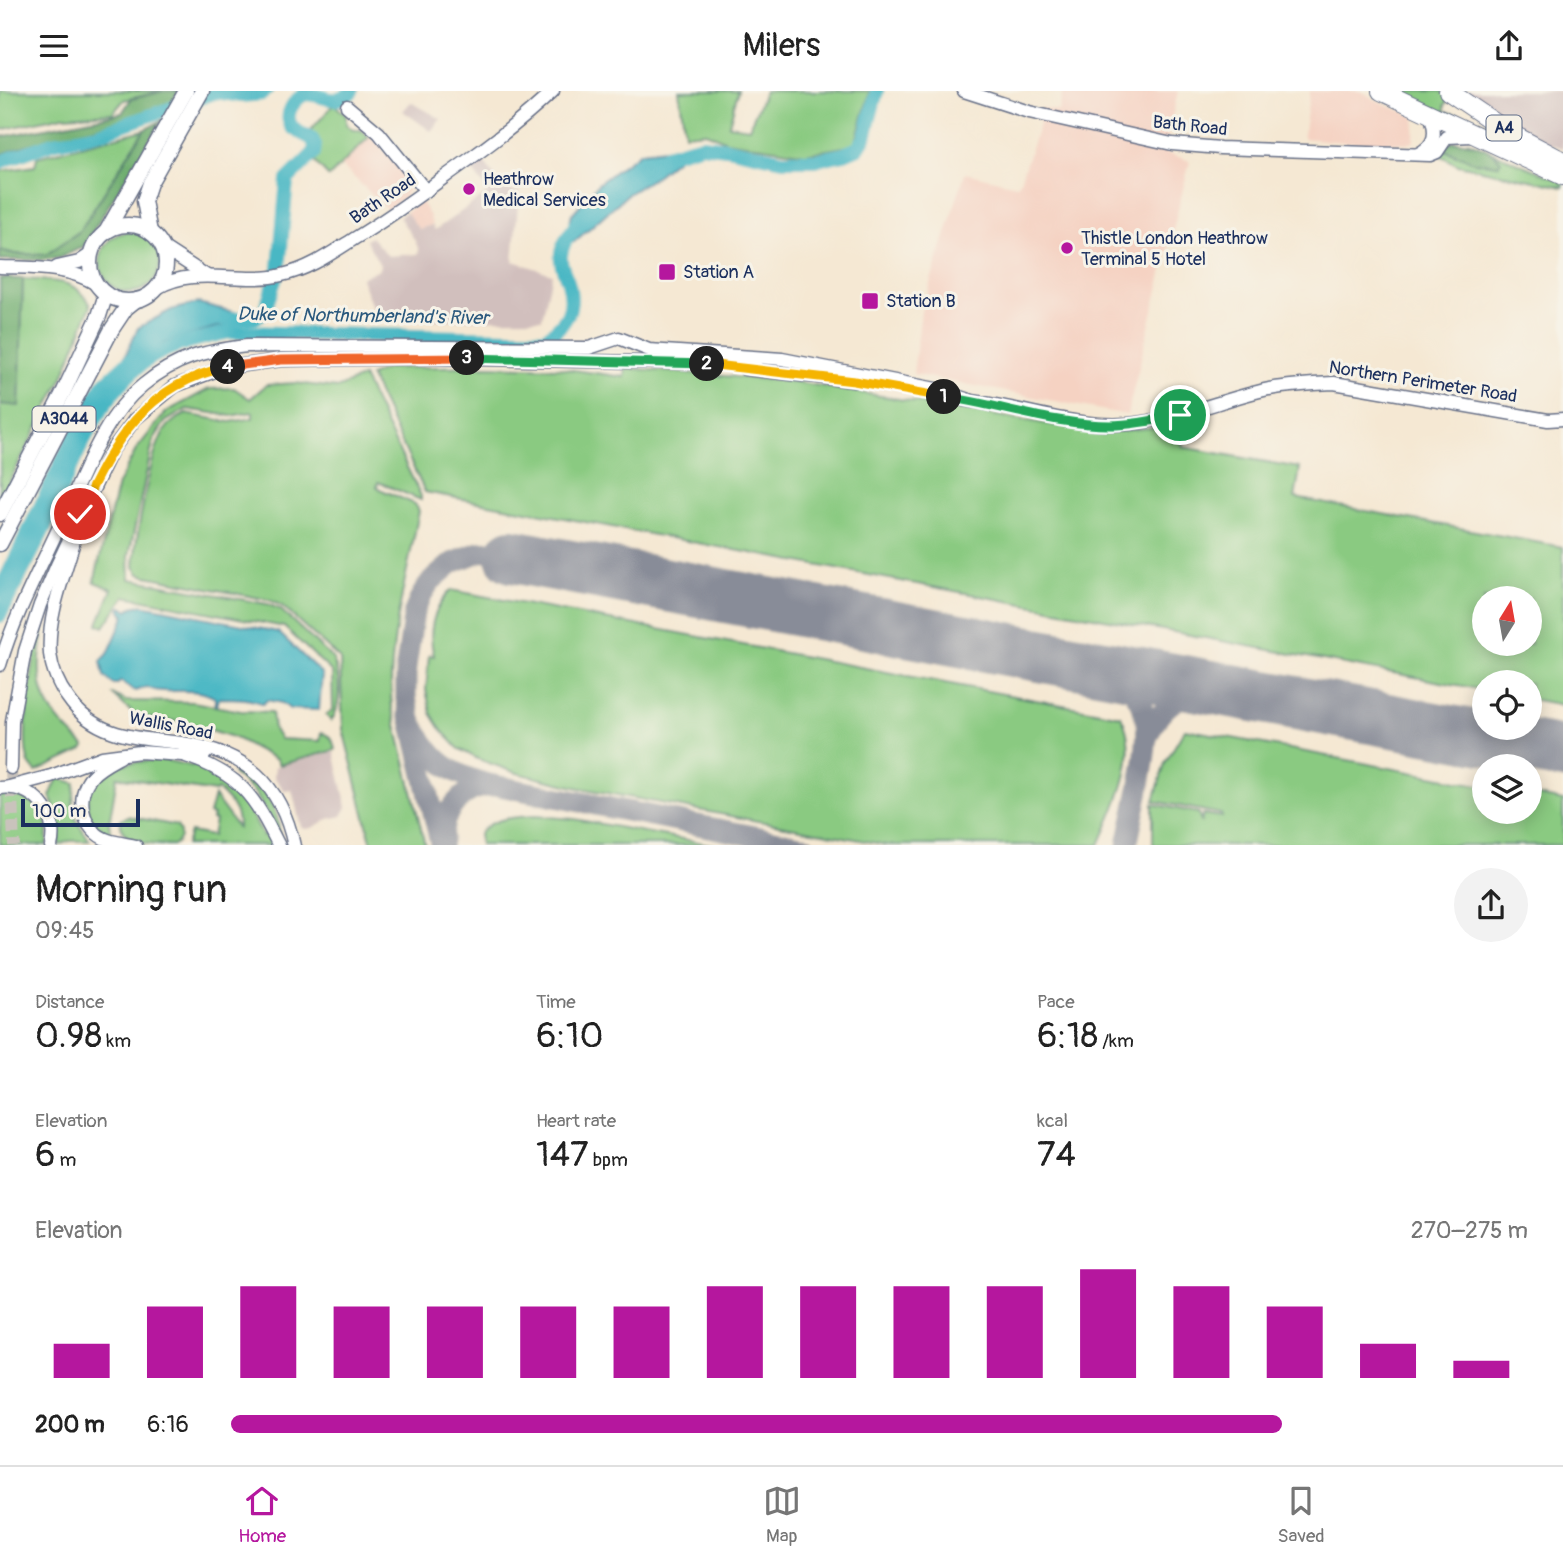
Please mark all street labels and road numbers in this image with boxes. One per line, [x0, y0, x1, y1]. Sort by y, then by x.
street label: Bath Road [1152, 111, 1228, 141]
road number: A4 [1486, 115, 1522, 141]
street label: Bath Road [346, 169, 420, 229]
street label: Northern Perimeter Road [1327, 356, 1519, 408]
road number: A3044 [32, 407, 96, 431]
street label: Wallis Road [127, 707, 215, 745]

